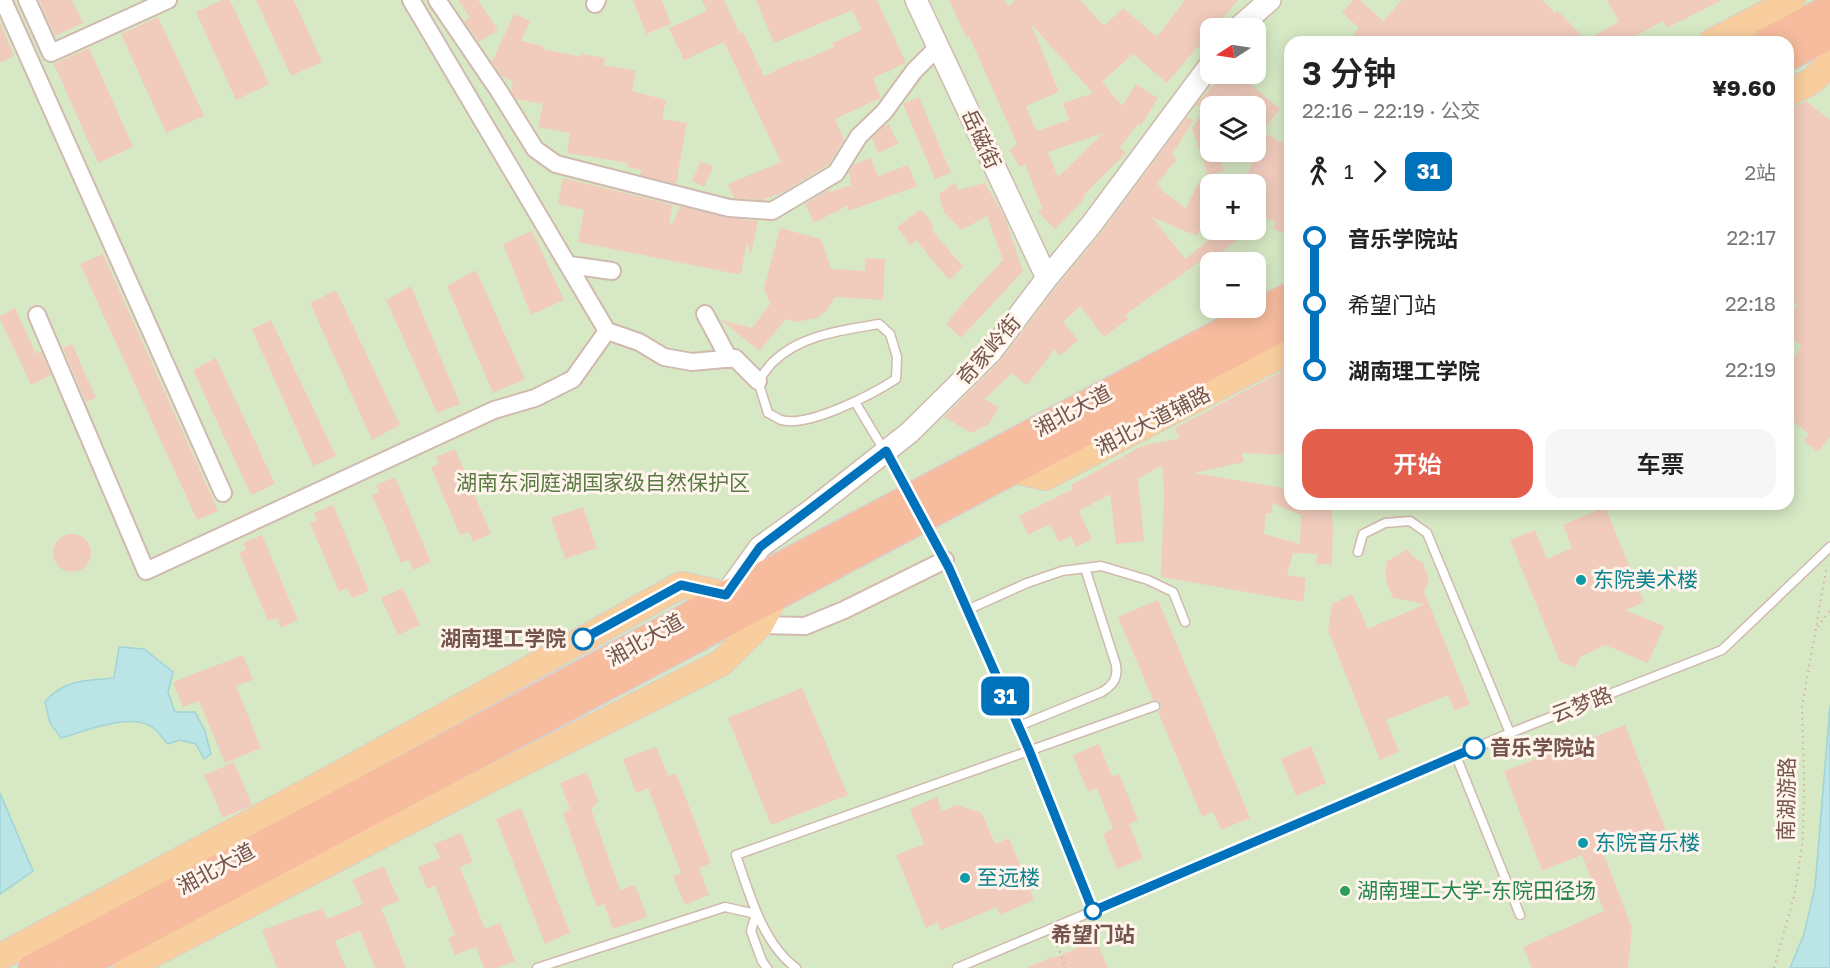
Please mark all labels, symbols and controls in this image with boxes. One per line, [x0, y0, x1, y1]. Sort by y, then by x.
north arrow [1200, 18, 1266, 84]
map controls [1200, 18, 1266, 318]
text: 3 分钟 [1302, 53, 1396, 92]
text: ¥9.60 [1712, 74, 1776, 101]
button: layers [1200, 96, 1266, 162]
text: 22:16 – 22:19 · 公交 [1302, 98, 1481, 122]
street label: 岳磁街 [957, 105, 1007, 173]
icon: walk [1302, 155, 1335, 188]
icon: forward [1363, 155, 1396, 188]
text: 31 [1417, 158, 1440, 184]
text: 1 [1344, 159, 1354, 183]
text: 2站 [1744, 160, 1776, 184]
button: + [1200, 174, 1266, 240]
text: 音乐学院站 [1348, 225, 1458, 252]
text: 22:17 [1727, 225, 1776, 249]
button: − [1200, 252, 1266, 318]
text: 希望门站 [1348, 291, 1436, 318]
text: 22:18 [1725, 291, 1776, 315]
street label: 奇家岭街 [951, 309, 1026, 390]
text: 湖南理工学院 [1348, 357, 1480, 384]
text: 22:19 [1725, 357, 1776, 381]
street label: 湘北大道 [1029, 379, 1116, 441]
street label: 湘北大道辅路 [1091, 380, 1215, 460]
button: 开始 [1302, 429, 1533, 498]
button: 车票 [1545, 429, 1776, 498]
park label: 湖南东洞庭湖国家级自然保护区 [456, 469, 750, 495]
place label: 东院美术楼 [1593, 566, 1698, 592]
marker: 东院美术楼 [1574, 573, 1588, 587]
street label: 湘北大道 [601, 607, 688, 671]
place label: 湖南理工学院 [440, 625, 566, 651]
marker: 湖南理工学院 [572, 628, 594, 650]
line badge: 31 [978, 676, 1032, 716]
street label: 云梦路 [1548, 681, 1616, 727]
text: 31 [993, 683, 1017, 709]
place label: 音乐学院站 [1490, 734, 1595, 760]
marker: 音乐学院站 [1463, 737, 1485, 759]
street label: 南湖游路 [1772, 757, 1800, 841]
place label: 东院音乐楼 [1595, 829, 1700, 855]
marker: 东院音乐楼 [1576, 836, 1590, 850]
street label: 湘北大道 [172, 837, 259, 899]
place label: 至远楼 [977, 864, 1040, 890]
marker: 至远楼 [958, 871, 972, 885]
place label: 湖南理工大学-东院田径场 [1357, 877, 1596, 903]
marker: 湖南理工大学-东院田径场 [1338, 884, 1352, 898]
marker: 希望门站 [1084, 902, 1102, 920]
place label: 希望门站 [1051, 921, 1135, 947]

